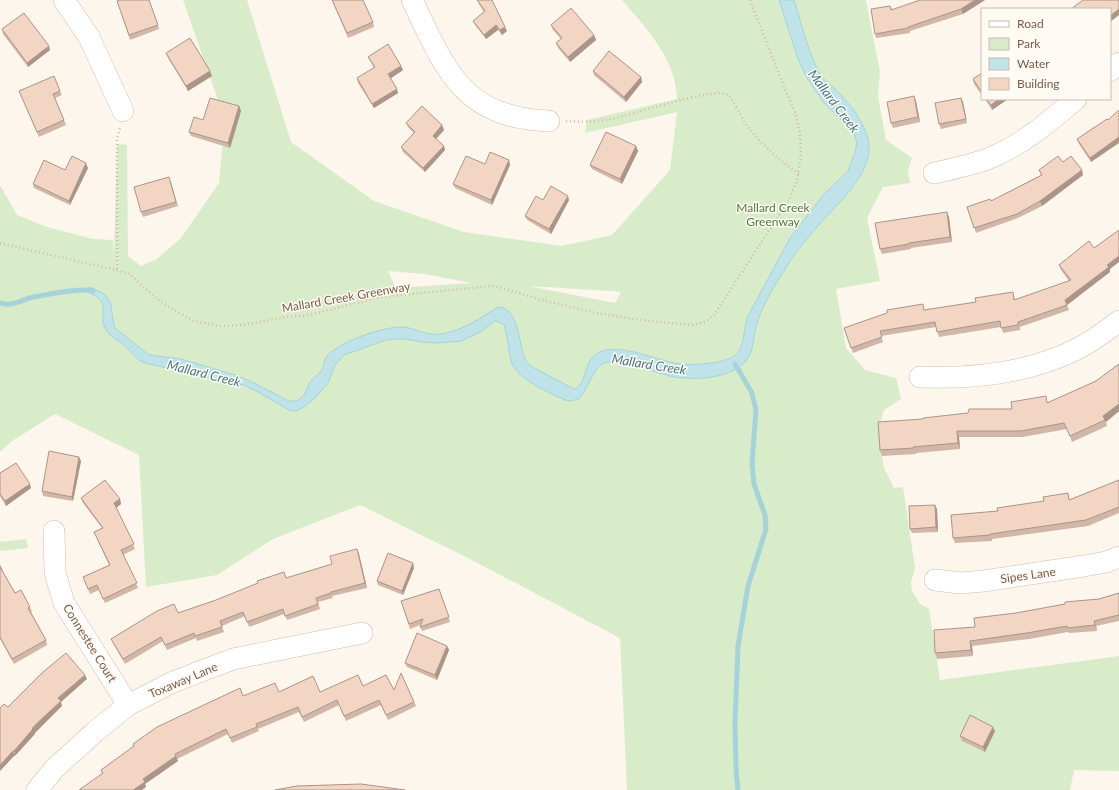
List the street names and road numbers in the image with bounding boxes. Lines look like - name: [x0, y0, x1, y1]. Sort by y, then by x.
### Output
- street label: Mallard Creek Greenway: [281, 278, 412, 316]
- street label: Sipes Lane: [999, 564, 1057, 586]
- street label: Connestee Court: [60, 601, 120, 686]
- street label: Toxaway Lane: [146, 659, 220, 701]

